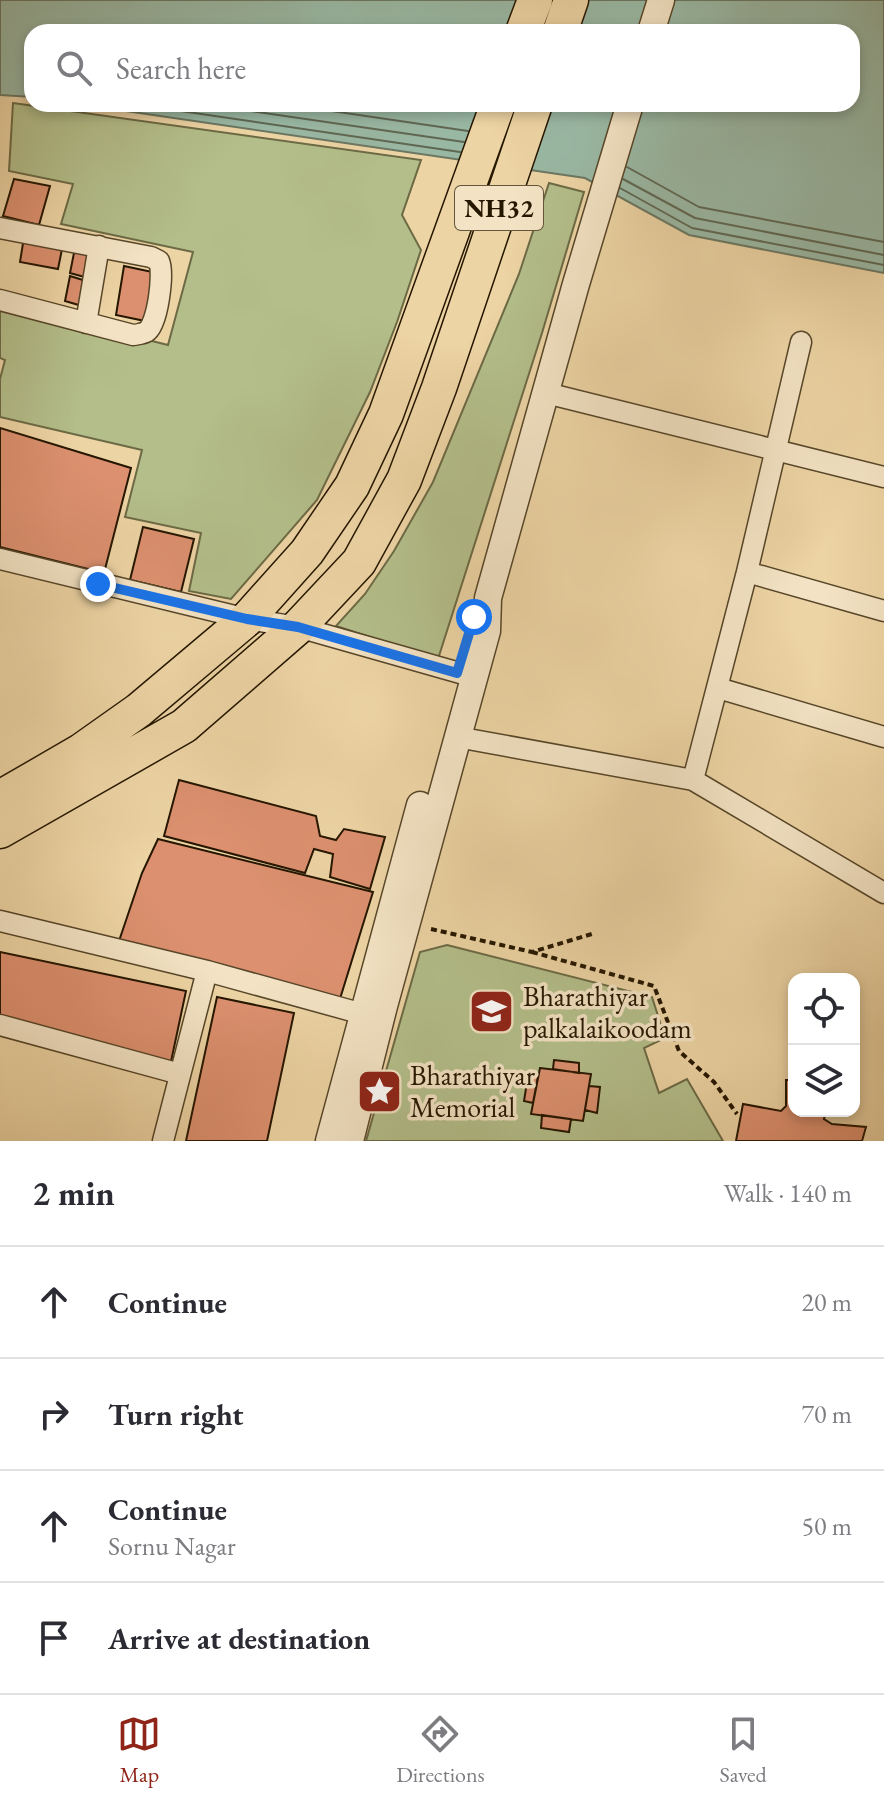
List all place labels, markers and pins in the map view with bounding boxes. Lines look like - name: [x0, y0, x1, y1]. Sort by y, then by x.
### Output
- place label: Bharathiyar palkalaikoodam: [523, 978, 692, 1046]
- school or university icon: Bharathiyar palkalaikoodam: [468, 988, 516, 1036]
- place label: Bharathiyar Memorial: [410, 1057, 536, 1125]
- place icon: Bharathiyar Memorial: [355, 1067, 403, 1115]

